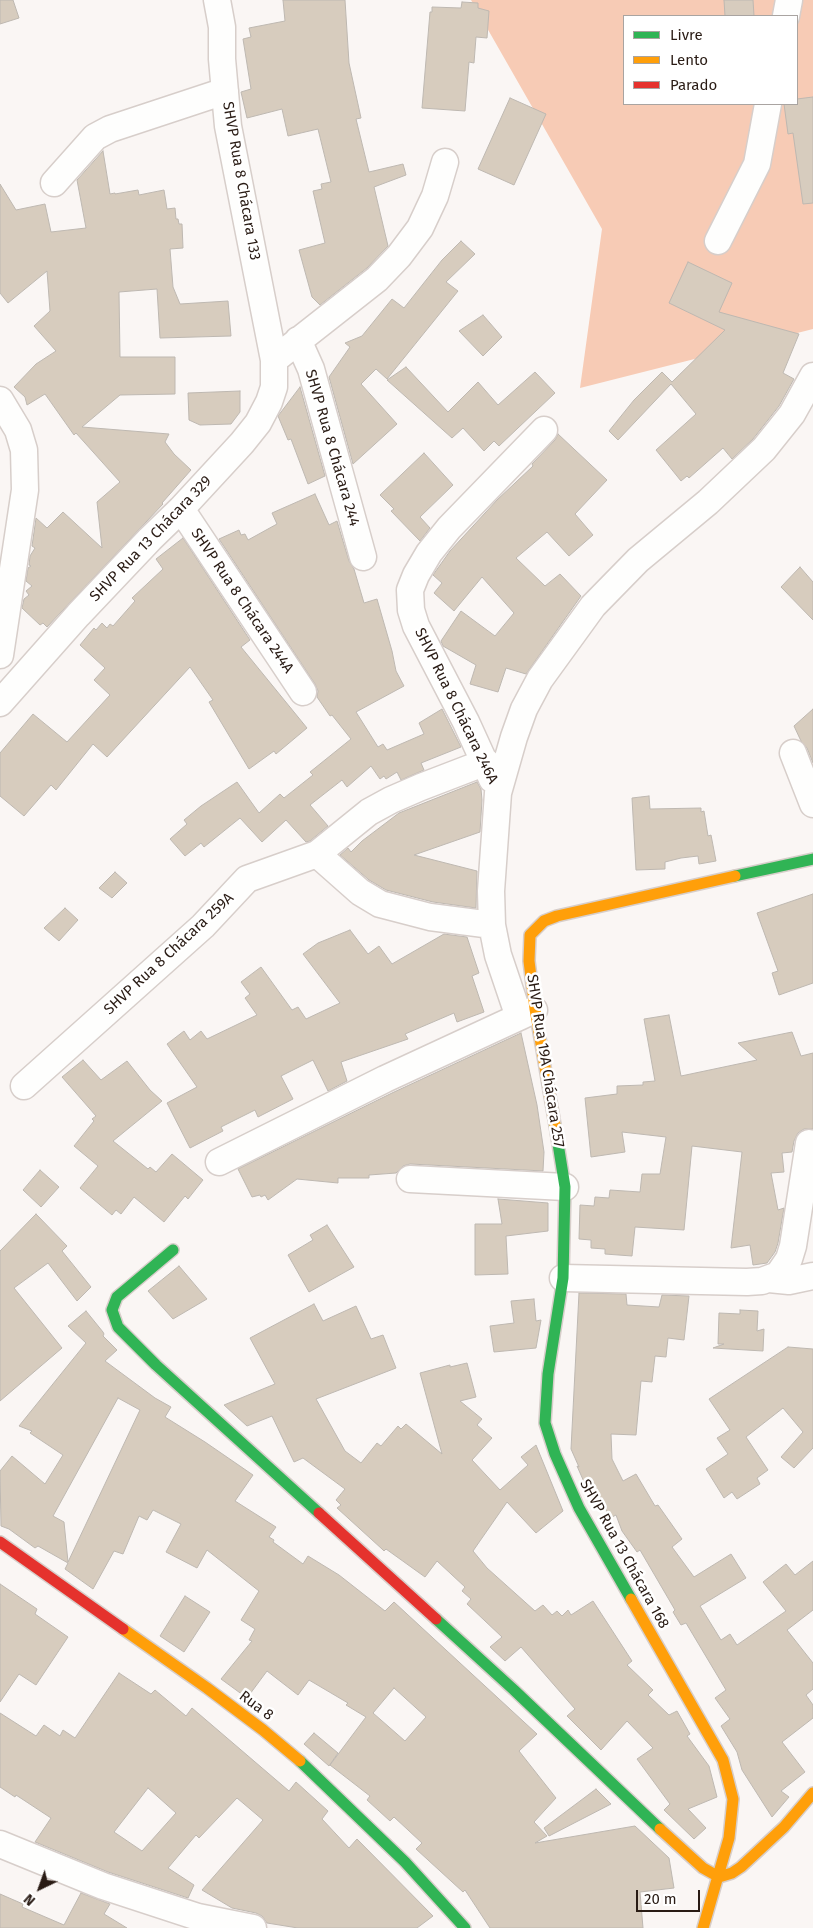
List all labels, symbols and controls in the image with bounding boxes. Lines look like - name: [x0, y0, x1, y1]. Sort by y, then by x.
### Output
- legend: [623, 15, 798, 105]
- text: Livre: [670, 26, 703, 44]
- text: Lento: [670, 51, 708, 69]
- text: Parado: [670, 76, 717, 94]
- street label: SHVP Rua 8 Chácara 133: [218, 100, 264, 262]
- street label: SHVP Rua 8 Chácara 244: [301, 367, 363, 529]
- street label: SHVP Rua 13 Chácara 329: [86, 472, 216, 606]
- street label: SHVP Rua 8 Chácara 244A: [187, 525, 297, 677]
- street label: SHVP Rua 8 Chácara 246A: [410, 625, 502, 787]
- street label: SHVP Rua 8 Chácara 259A: [101, 889, 237, 1019]
- street label: SHVP Rua 19A Chácara 257: [522, 973, 568, 1149]
- street label: SHVP Rua 13 Chácara 168: [575, 1476, 673, 1632]
- street label: Rua 8: [235, 1687, 277, 1725]
- north arrow: [15, 1863, 65, 1913]
- scale bar: [638, 1880, 702, 1912]
- text: N: [20, 1890, 39, 1909]
- text: 20 m: [644, 1890, 677, 1908]

